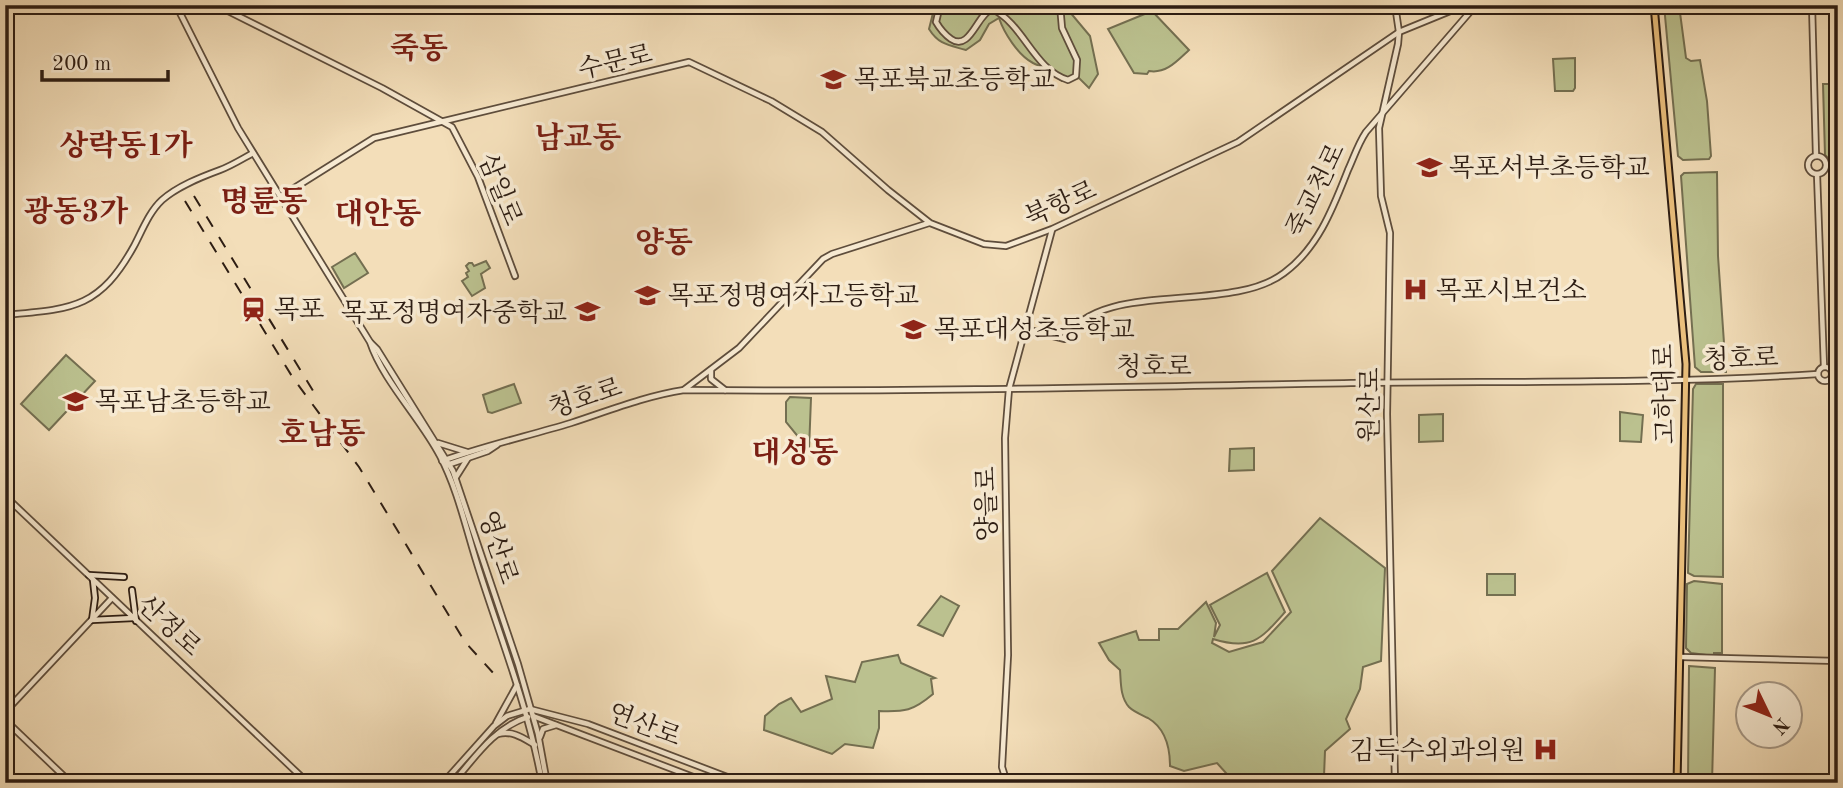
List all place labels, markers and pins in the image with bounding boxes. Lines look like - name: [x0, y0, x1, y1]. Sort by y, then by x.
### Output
- school or university icon: 목포북교초등학교: [820, 65, 848, 93]
- place label: 목포북교초등학교: [854, 65, 1055, 94]
- school or university icon: 목포서부초등학교: [1415, 153, 1443, 181]
- place label: 목포서부초등학교: [1449, 154, 1650, 182]
- hospital icon: 목포시보건소: [1402, 276, 1430, 304]
- place label: 목포시보건소: [1436, 277, 1587, 305]
- school or university icon: 목포정명여자고등학교: [634, 281, 662, 309]
- place label: 목포정명여자고등학교: [668, 282, 919, 310]
- station icon: 목포: [240, 295, 268, 323]
- place label: 목포: [274, 297, 324, 324]
- school or university icon: 목포정명여자중학교: [573, 298, 601, 326]
- place label: 목포정명여자중학교: [341, 299, 567, 327]
- school or university icon: 목포대성초등학교: [900, 315, 928, 343]
- place label: 목포대성초등학교: [934, 316, 1135, 344]
- school or university icon: 목포남초등학교: [61, 387, 89, 415]
- place label: 목포남초등학교: [95, 388, 271, 416]
- hospital icon: 김득수외과의원: [1531, 736, 1559, 764]
- place label: 김득수외과의원: [1349, 737, 1525, 765]

